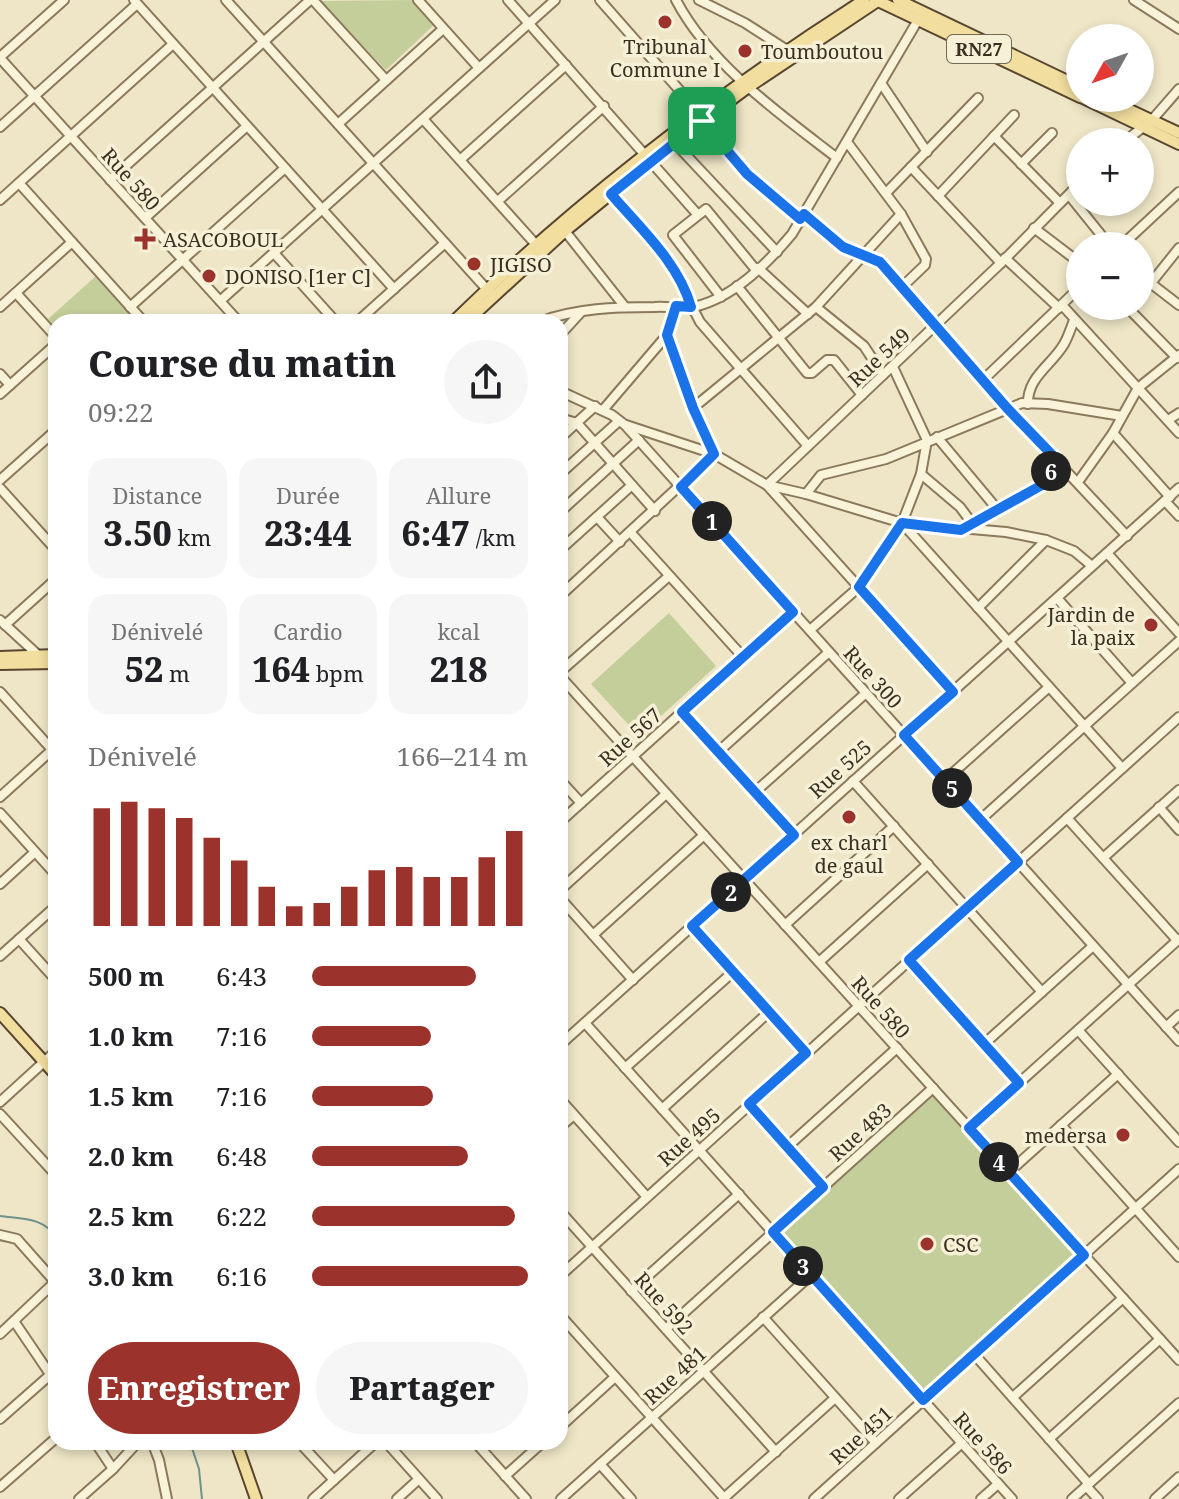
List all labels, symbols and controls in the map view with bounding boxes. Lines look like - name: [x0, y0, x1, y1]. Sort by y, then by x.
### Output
- marker: Tribunal Commune I: [656, 13, 674, 31]
- north arrow: [1066, 24, 1154, 112]
- map controls: [1066, 24, 1154, 320]
- place label: Tribunal Commune I: [610, 33, 720, 83]
- road number: RN27: [947, 35, 1011, 63]
- place label: Toumboutou: [761, 38, 883, 65]
- marker: Toumboutou: [736, 42, 754, 60]
- pin: [668, 87, 736, 155]
- icon: arrive: [680, 99, 724, 143]
- button: +: [1066, 128, 1154, 216]
- street label: Rue 580: [96, 142, 166, 216]
- place label: ASACOBOUL: [163, 226, 283, 253]
- marker: ASACOBOUL: [134, 228, 156, 250]
- button: −: [1066, 232, 1154, 320]
- place label: JIGISO: [489, 251, 552, 278]
- marker: JIGISO: [465, 255, 483, 273]
- place label: DONISO [1er C]: [225, 263, 371, 290]
- marker: DONISO [1er C]: [200, 267, 218, 285]
- street label: Rue 549: [842, 321, 916, 393]
- text: Course du matin: [88, 339, 396, 388]
- button: share: [444, 340, 528, 424]
- text: 09:22: [88, 394, 154, 430]
- pin: 6: [1031, 451, 1071, 491]
- text: 6: [1045, 456, 1057, 486]
- text: Distance: [112, 480, 202, 510]
- text: Durée: [276, 480, 340, 510]
- text: Allure: [426, 480, 491, 510]
- pin: 1: [692, 501, 732, 541]
- text: 1: [706, 506, 718, 536]
- text: 3.50: [103, 510, 172, 556]
- text: 23:44: [264, 510, 352, 556]
- text: 6:47: [402, 510, 470, 556]
- text: km: [172, 522, 211, 552]
- text: /km: [470, 522, 516, 552]
- place label: Jardin de la paix: [1046, 601, 1135, 651]
- text: Dénivelé: [111, 616, 203, 646]
- text: Cardio: [273, 616, 343, 646]
- text: kcal: [437, 616, 480, 646]
- marker: Jardin de la paix: [1142, 616, 1160, 634]
- street label: Rue 300: [838, 640, 908, 714]
- text: 52: [125, 646, 163, 692]
- text: 164: [252, 646, 310, 692]
- text: 218: [430, 646, 488, 692]
- text: m: [163, 658, 190, 688]
- text: bpm: [310, 658, 364, 688]
- street label: Rue 567: [593, 702, 667, 772]
- street label: Rue 525: [803, 734, 877, 804]
- text: Dénivelé: [88, 738, 197, 774]
- text: 166–214 m: [396, 738, 528, 774]
- pin: 5: [932, 768, 972, 808]
- text: 5: [946, 773, 958, 803]
- marker: ex charl de gaul: [840, 808, 858, 826]
- place label: ex charl de gaul: [811, 829, 887, 879]
- pin: 2: [711, 872, 751, 912]
- text: 2: [725, 877, 737, 907]
- text: 500 m: [88, 958, 164, 994]
- text: 6:43: [216, 958, 267, 994]
- street label: Rue 580: [846, 970, 916, 1044]
- text: 1.0 km: [88, 1018, 174, 1054]
- text: 7:16: [216, 1018, 267, 1054]
- text: 1.5 km: [88, 1078, 174, 1114]
- text: 7:16: [216, 1078, 267, 1114]
- street label: Rue 483: [823, 1097, 897, 1167]
- street label: Rue 495: [652, 1102, 726, 1172]
- place label: medersa: [1025, 1122, 1107, 1149]
- marker: medersa: [1114, 1126, 1132, 1144]
- text: 2.0 km: [88, 1138, 174, 1174]
- text: 6:48: [216, 1138, 267, 1174]
- pin: 4: [979, 1142, 1019, 1182]
- text: 4: [993, 1147, 1005, 1177]
- text: 2.5 km: [88, 1198, 174, 1234]
- text: 6:22: [216, 1198, 267, 1234]
- place label: CSC: [943, 1231, 978, 1258]
- marker: CSC: [918, 1235, 936, 1253]
- pin: 3: [783, 1246, 823, 1286]
- text: 3: [797, 1251, 809, 1281]
- text: 3.0 km: [88, 1258, 174, 1294]
- text: 6:16: [216, 1258, 267, 1294]
- street label: Rue 592: [629, 1266, 699, 1340]
- street label: Rue 481: [638, 1340, 712, 1410]
- button: Enregistrer: [88, 1342, 300, 1434]
- button: Partager: [316, 1342, 528, 1434]
- street label: Rue 451: [824, 1400, 898, 1470]
- street label: Rue 586: [948, 1406, 1018, 1480]

